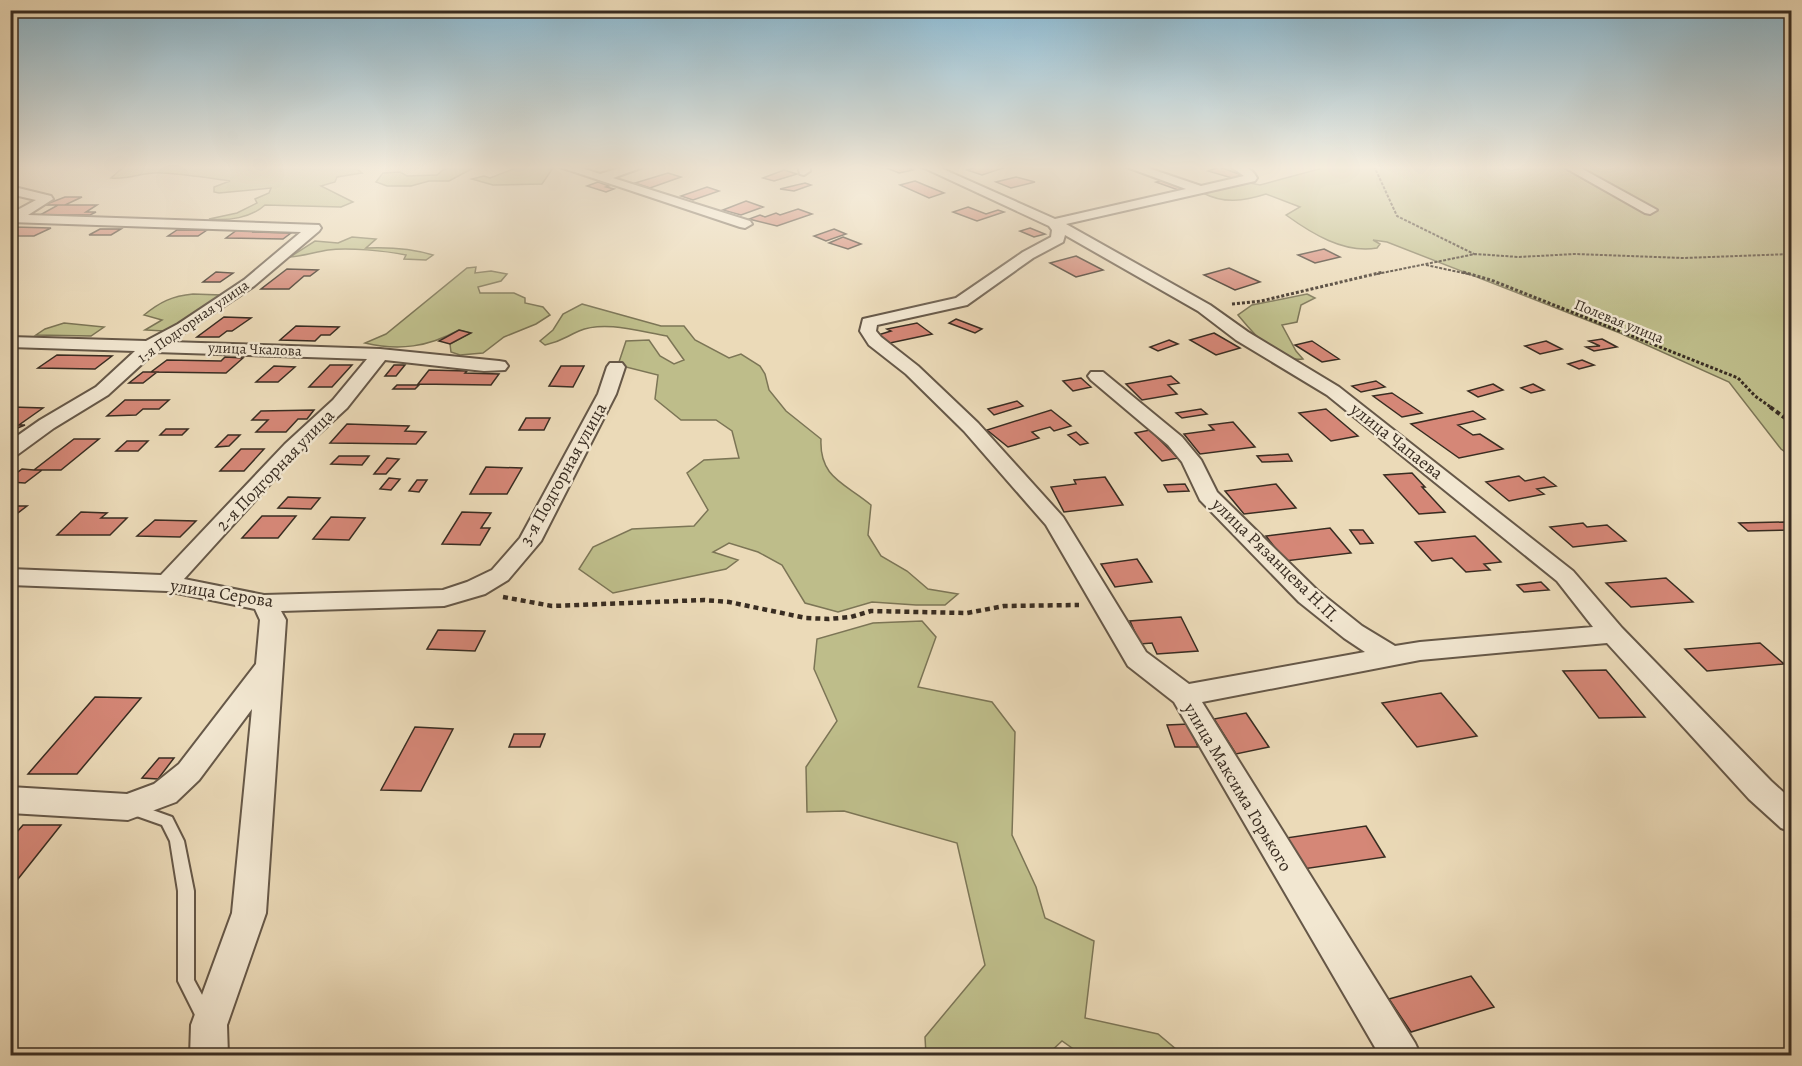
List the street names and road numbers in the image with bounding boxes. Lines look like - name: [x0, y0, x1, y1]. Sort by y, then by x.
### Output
- street label: 1-я Подгорная улица: [133, 275, 253, 367]
- street label: Полевая улица: [1571, 294, 1667, 348]
- street label: улица Чкалова: [207, 337, 302, 361]
- street label: улица Чапаева: [1345, 397, 1449, 485]
- street label: 3-я Подгорная улица: [514, 398, 613, 550]
- street label: 2-я Подгорная улица: [211, 403, 340, 536]
- street label: улица Рязанцева Н.П.: [1206, 492, 1345, 628]
- street label: улица Серова: [168, 573, 276, 613]
- street label: улица Максима Горького: [1178, 697, 1298, 876]

